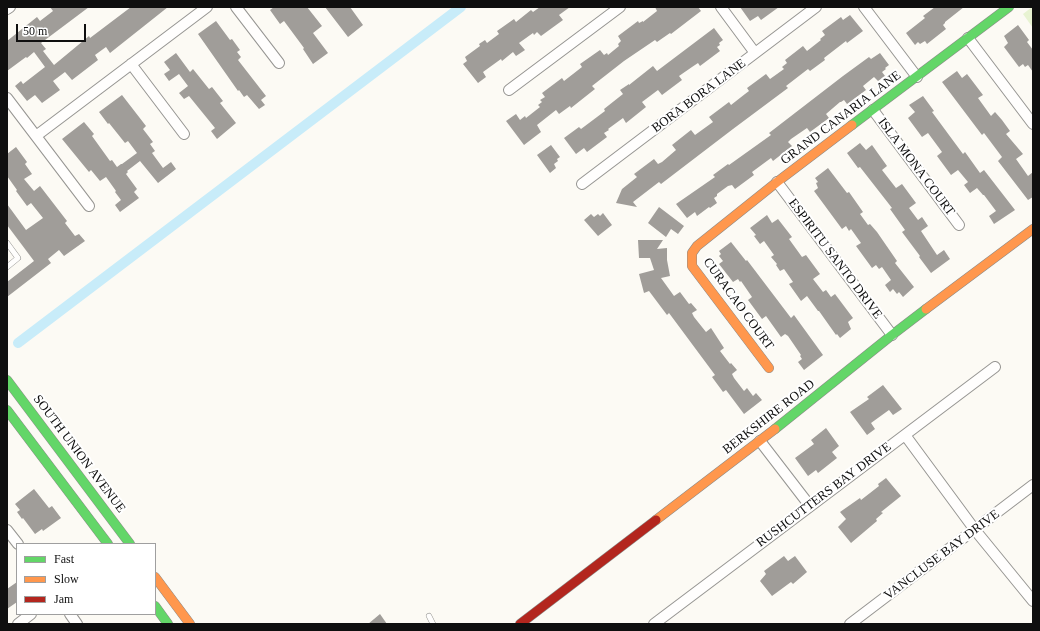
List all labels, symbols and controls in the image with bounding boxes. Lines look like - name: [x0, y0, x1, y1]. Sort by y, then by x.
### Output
- scale bar: [18, 16, 88, 42]
- text: 50 m: [23, 24, 47, 38]
- street label: BORA BORA LANE: [649, 56, 749, 136]
- street label: GRAND CANARIA LANE: [778, 68, 904, 168]
- street label: ISLA MONA COURT: [874, 115, 958, 219]
- street label: ESPIRITU SANTO DRIVE: [785, 196, 885, 322]
- street label: CURACAO COURT: [699, 255, 777, 353]
- street label: BERKSHIRE ROAD: [720, 376, 818, 458]
- street label: SOUTH UNION AVENUE: [30, 392, 128, 516]
- street label: RUSHCUTTERS BAY DRIVE: [753, 439, 895, 551]
- street label: VANCLUSE BAY DRIVE: [881, 507, 1003, 603]
- legend: [16, 543, 156, 615]
- text: Fast: [54, 552, 74, 566]
- text: Slow: [54, 572, 79, 586]
- text: Jam: [54, 592, 73, 606]

